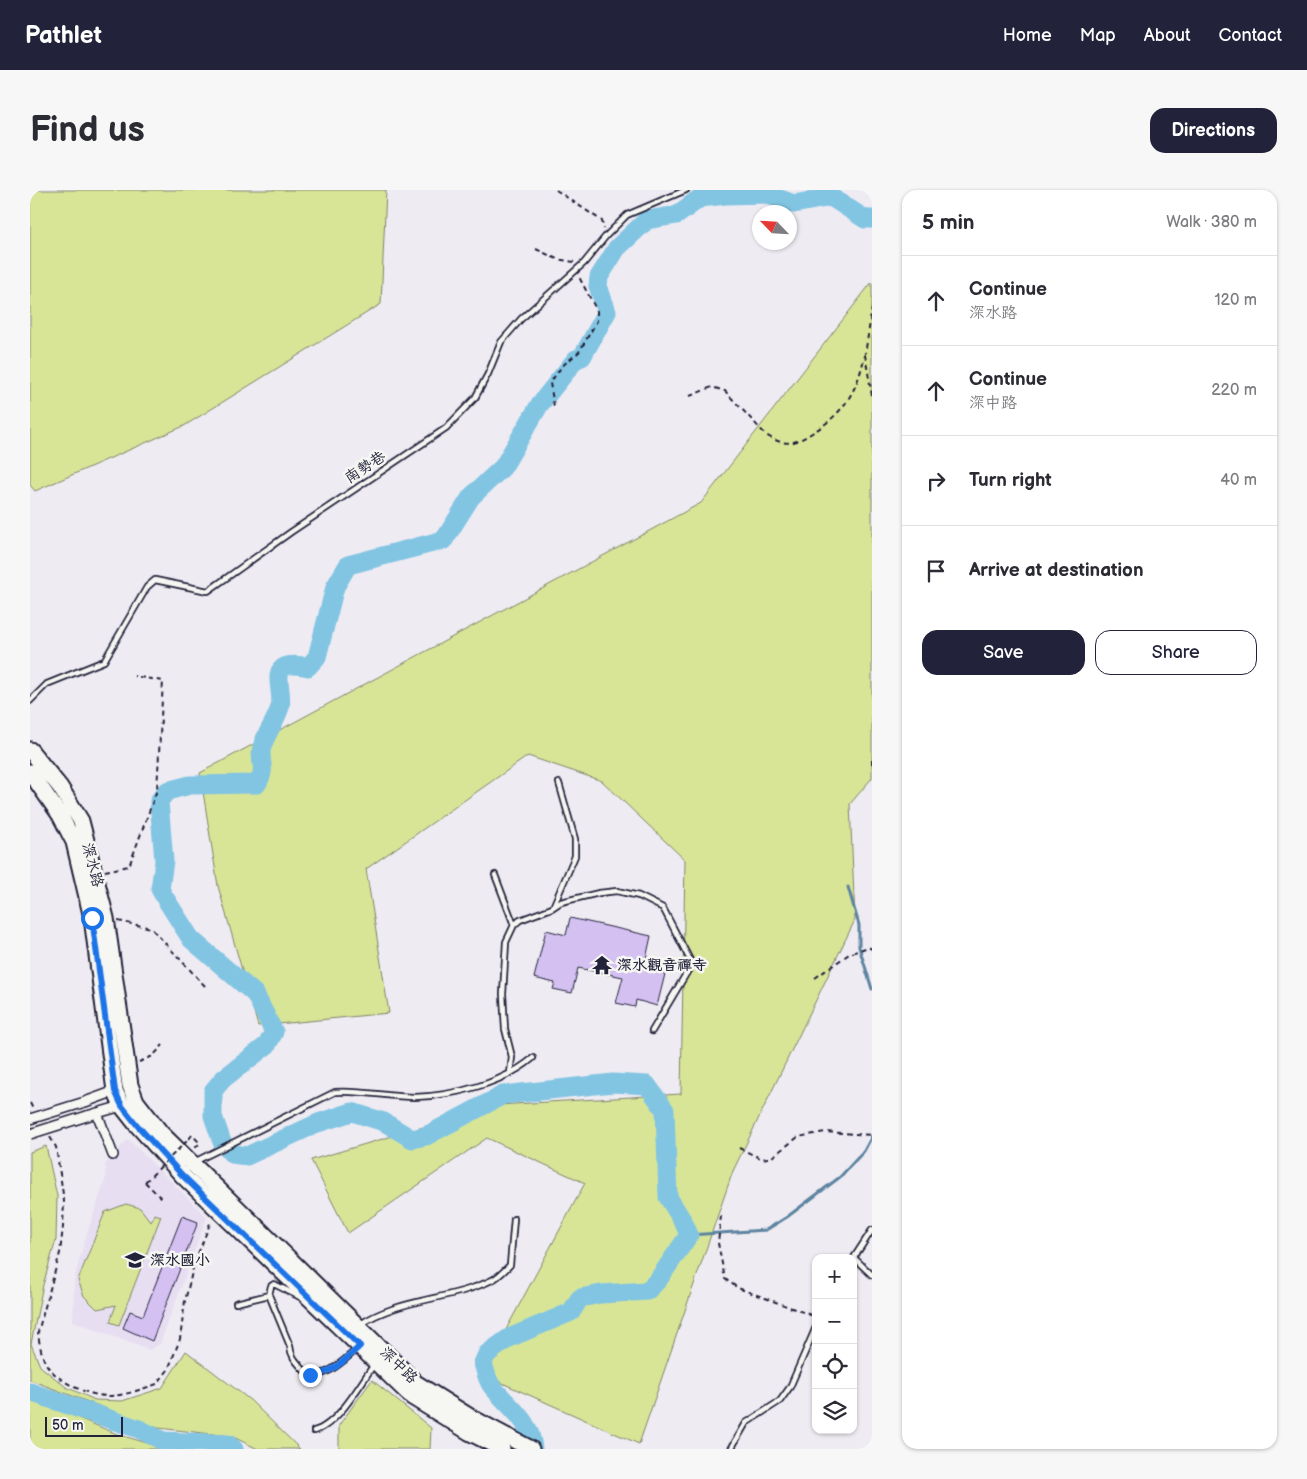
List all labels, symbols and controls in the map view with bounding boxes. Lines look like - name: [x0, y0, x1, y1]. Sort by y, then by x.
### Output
- text: Pathlet: [25, 21, 102, 50]
- text: Home: [1003, 25, 1052, 46]
- text: Map: [1080, 25, 1116, 46]
- text: About: [1144, 25, 1191, 46]
- text: Contact: [1219, 25, 1282, 46]
- button: Directions: [1150, 108, 1277, 153]
- text: Find us: [30, 109, 145, 152]
- north arrow: [752, 205, 797, 250]
- text: 5 min: [922, 210, 975, 235]
- text: Walk · 380 m: [1166, 213, 1257, 232]
- text: Continue: [969, 278, 1047, 301]
- icon: ahead: [922, 287, 950, 315]
- text: 120 m: [1214, 291, 1257, 310]
- text: 深水路: [969, 304, 1017, 323]
- text: Continue: [969, 368, 1047, 391]
- icon: ahead: [922, 377, 950, 405]
- text: 220 m: [1211, 381, 1257, 400]
- text: 深中路: [969, 394, 1017, 413]
- street label: 南勢巷: [341, 447, 389, 488]
- icon: right: [922, 467, 950, 495]
- text: Turn right: [969, 469, 1052, 492]
- text: 40 m: [1220, 471, 1257, 490]
- icon: arrive: [922, 557, 950, 585]
- text: Arrive at destination: [969, 559, 1144, 582]
- button: Save: [922, 630, 1085, 675]
- button: Share: [1095, 630, 1257, 675]
- street label: 深水路: [78, 841, 108, 889]
- route start: [81, 907, 104, 930]
- temple icon: 深水觀音禪寺: [591, 954, 613, 976]
- place label: 深水觀音禪寺: [617, 956, 707, 975]
- school or university icon: 深水國小: [124, 1249, 146, 1271]
- place label: 深水國小: [150, 1251, 210, 1270]
- map controls: [812, 1254, 857, 1434]
- button: +: [812, 1254, 857, 1299]
- button: −: [812, 1299, 857, 1344]
- street label: 深中路: [376, 1343, 421, 1388]
- button: locate: [812, 1344, 857, 1389]
- route end: [299, 1364, 322, 1387]
- button: layers: [812, 1389, 857, 1434]
- scale bar: [45, 1414, 122, 1437]
- text: 50 m: [52, 1417, 84, 1434]

